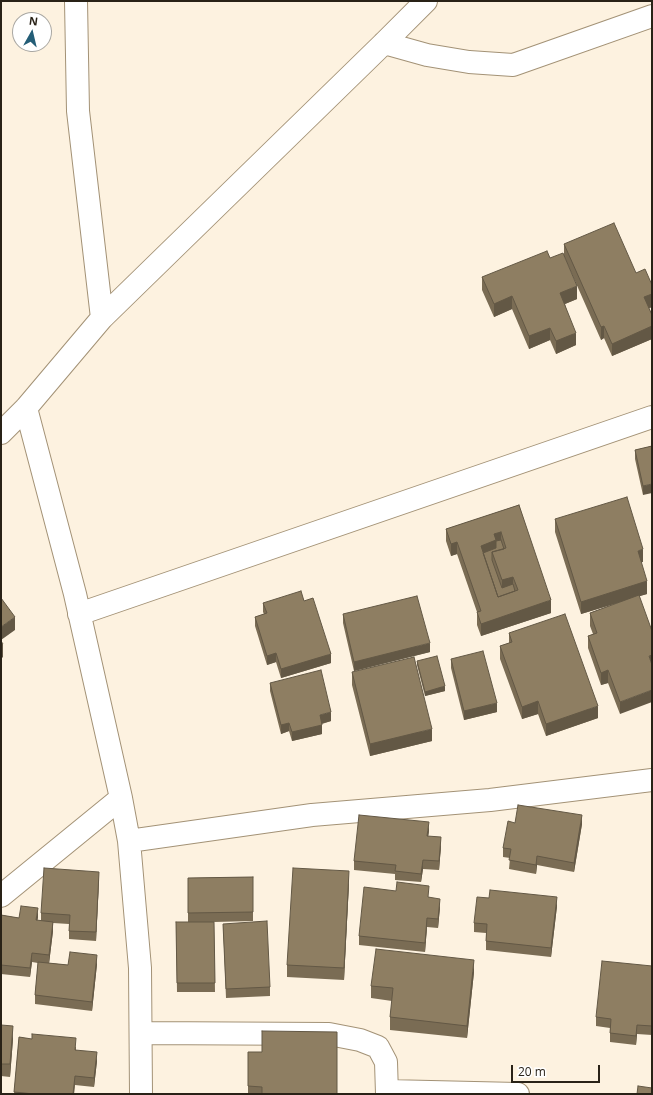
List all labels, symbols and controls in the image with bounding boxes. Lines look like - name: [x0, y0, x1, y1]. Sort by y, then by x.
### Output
- north arrow: [12, 12, 52, 52]
- text: N: [28, 13, 39, 29]
- scale bar: [513, 1057, 602, 1083]
- text: 20 m: [518, 1063, 546, 1080]

